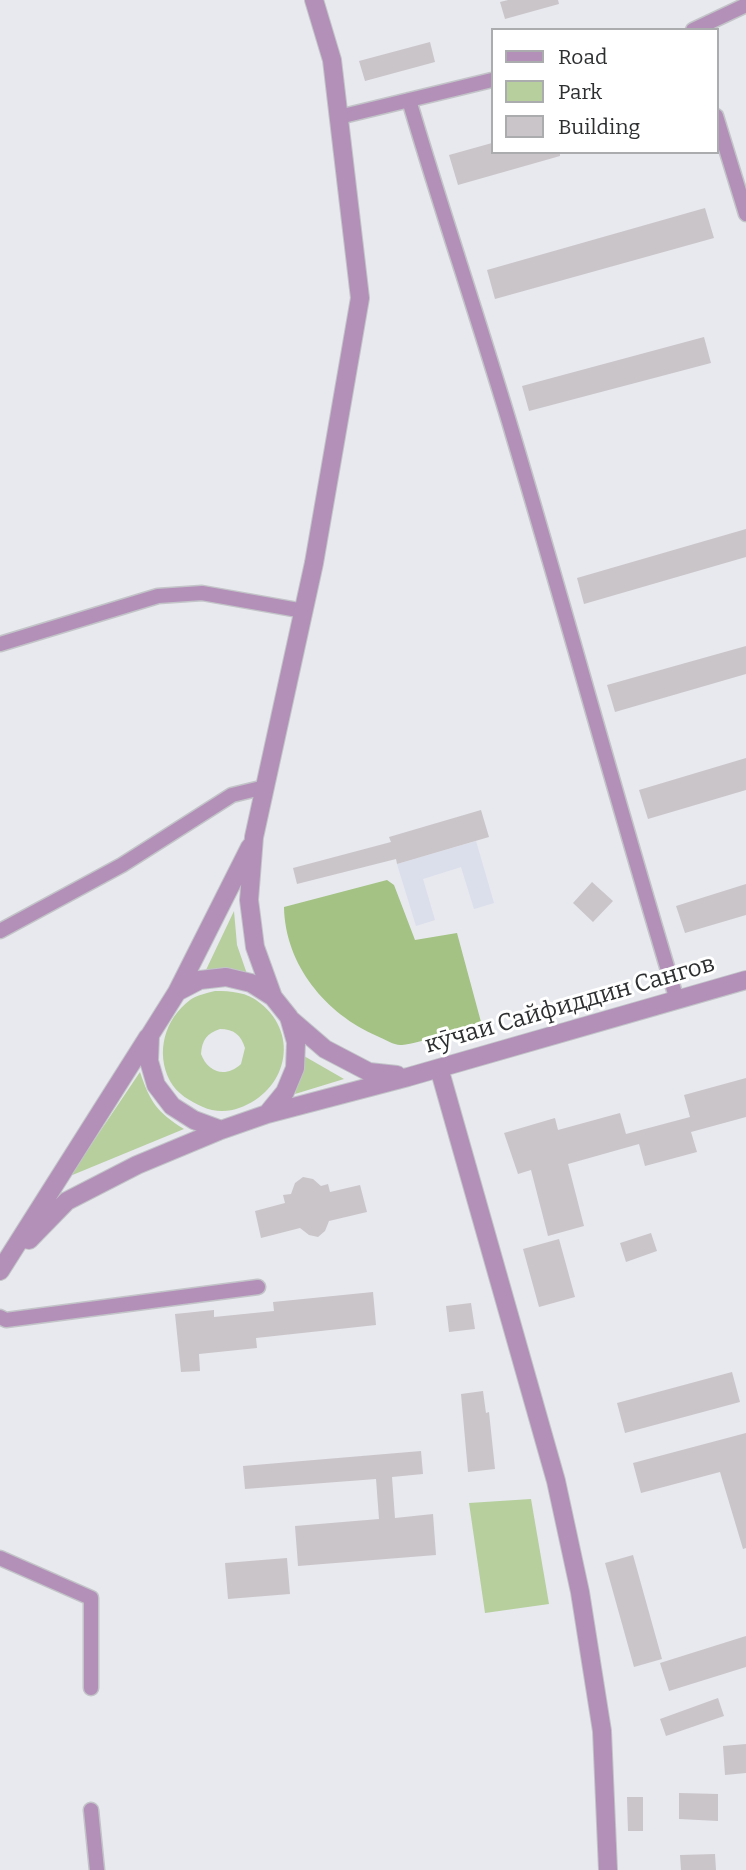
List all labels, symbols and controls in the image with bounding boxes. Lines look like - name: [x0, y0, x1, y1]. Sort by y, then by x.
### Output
- legend: [490, 28, 718, 154]
- text: Road: [558, 44, 607, 70]
- text: Park: [558, 79, 602, 105]
- text: Building: [558, 114, 640, 140]
- street label: кӯчаи Сайфиддин Сангов: [422, 950, 718, 1060]

